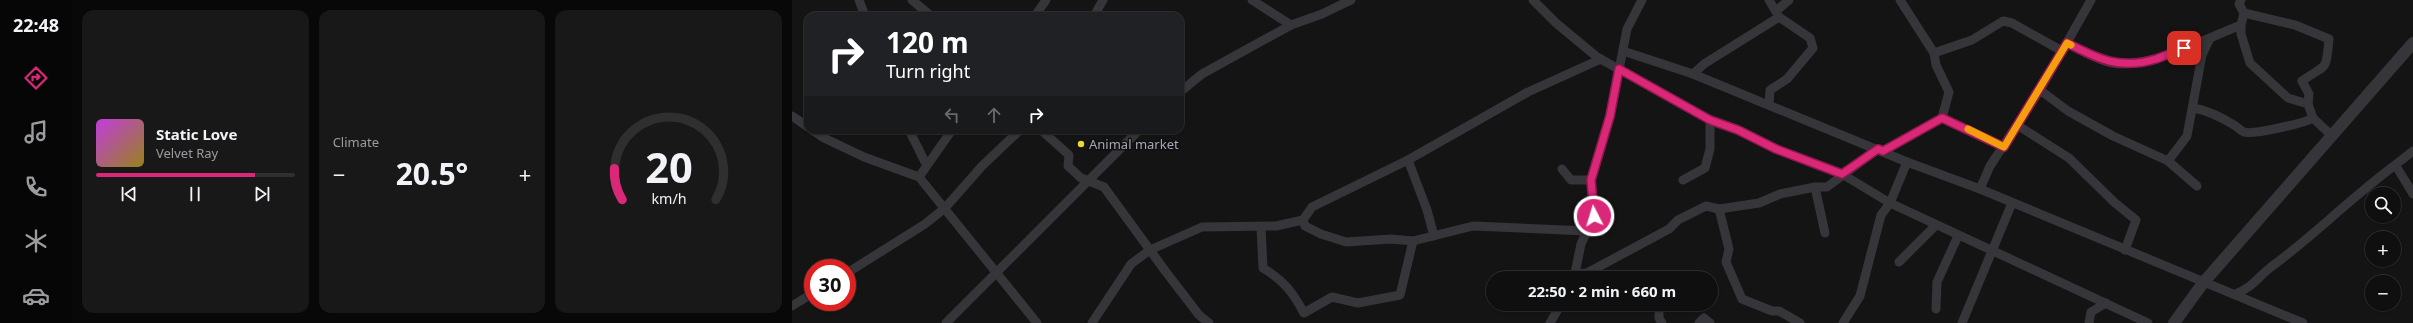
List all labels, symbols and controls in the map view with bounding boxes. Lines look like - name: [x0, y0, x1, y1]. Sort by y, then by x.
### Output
- text: 22:48: [13, 13, 59, 37]
- text: 120 m: [886, 23, 969, 61]
- icon: right: [820, 28, 872, 80]
- pin: [2167, 31, 2201, 65]
- icon: arrive: [2173, 37, 2195, 59]
- text: Turn right: [886, 59, 970, 83]
- icon: directions: [22, 64, 50, 92]
- icon: left: [941, 104, 963, 126]
- icon: ahead: [983, 104, 1005, 126]
- icon: right: [1025, 104, 1047, 126]
- icon: music: [22, 118, 50, 146]
- text: Static Love: [156, 124, 237, 144]
- text: Climate: [333, 133, 379, 151]
- place label: Animal market: [1089, 135, 1179, 153]
- text: 20: [645, 138, 692, 194]
- marker: Animal market: [1076, 139, 1086, 149]
- text: Velvet Ray: [156, 144, 218, 162]
- text: 20.5°: [396, 153, 468, 194]
- text: −: [333, 159, 345, 189]
- text: +: [519, 159, 531, 189]
- icon: phone: [22, 173, 50, 201]
- icon: previous: [118, 183, 140, 205]
- icon: pause: [184, 183, 206, 205]
- icon: next: [251, 183, 273, 205]
- map controls: [2365, 187, 2401, 311]
- button: search: [2365, 187, 2401, 223]
- text: km/h: [651, 188, 686, 207]
- position arrow: [1573, 195, 1615, 237]
- icon: climate: [22, 227, 50, 255]
- button: +: [2365, 231, 2401, 267]
- speed limit sign: 30: [804, 259, 856, 311]
- button: −: [2365, 275, 2401, 311]
- text: 22:50 · 2 min · 660 m: [1528, 281, 1676, 301]
- icon: car: [22, 282, 50, 310]

